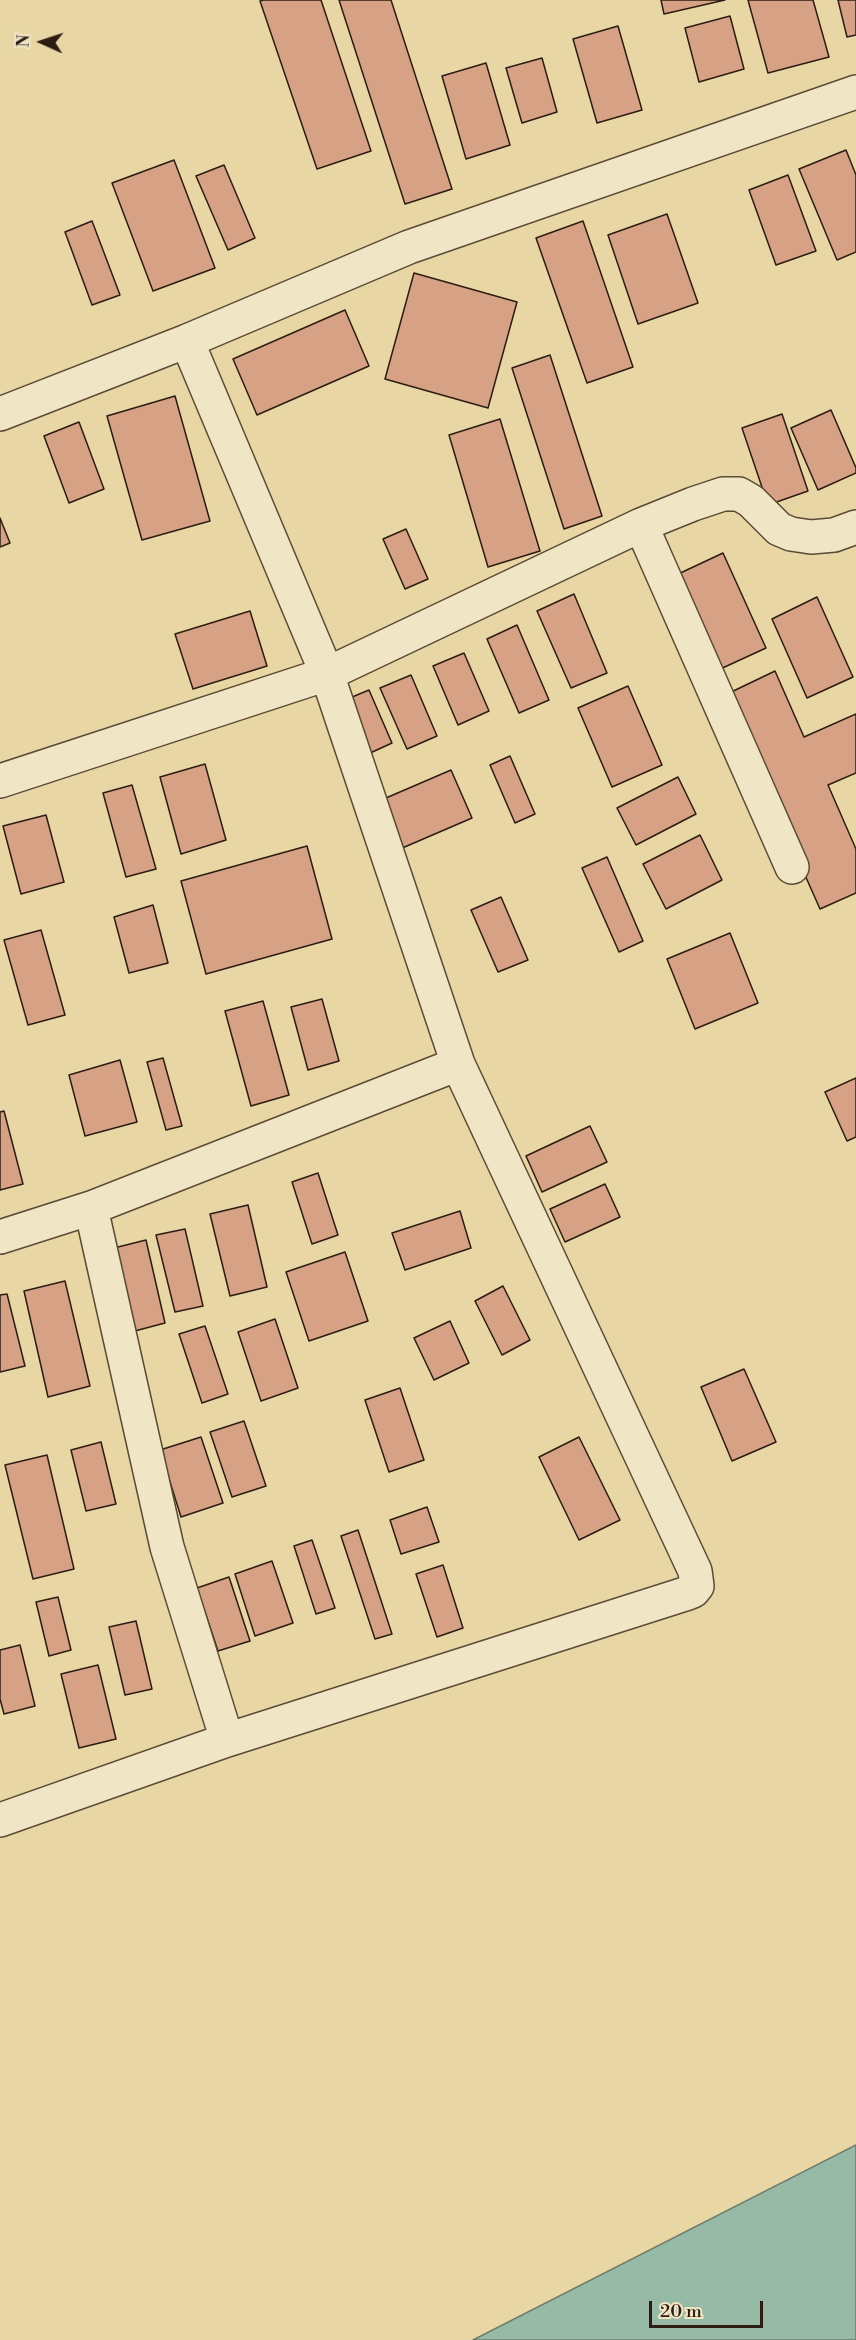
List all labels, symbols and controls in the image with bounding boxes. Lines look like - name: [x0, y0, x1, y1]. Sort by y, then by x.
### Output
- north arrow: [12, 12, 72, 72]
- text: N: [14, 34, 34, 48]
- scale bar: [652, 2289, 766, 2327]
- text: 20 m: [660, 2300, 702, 2323]

